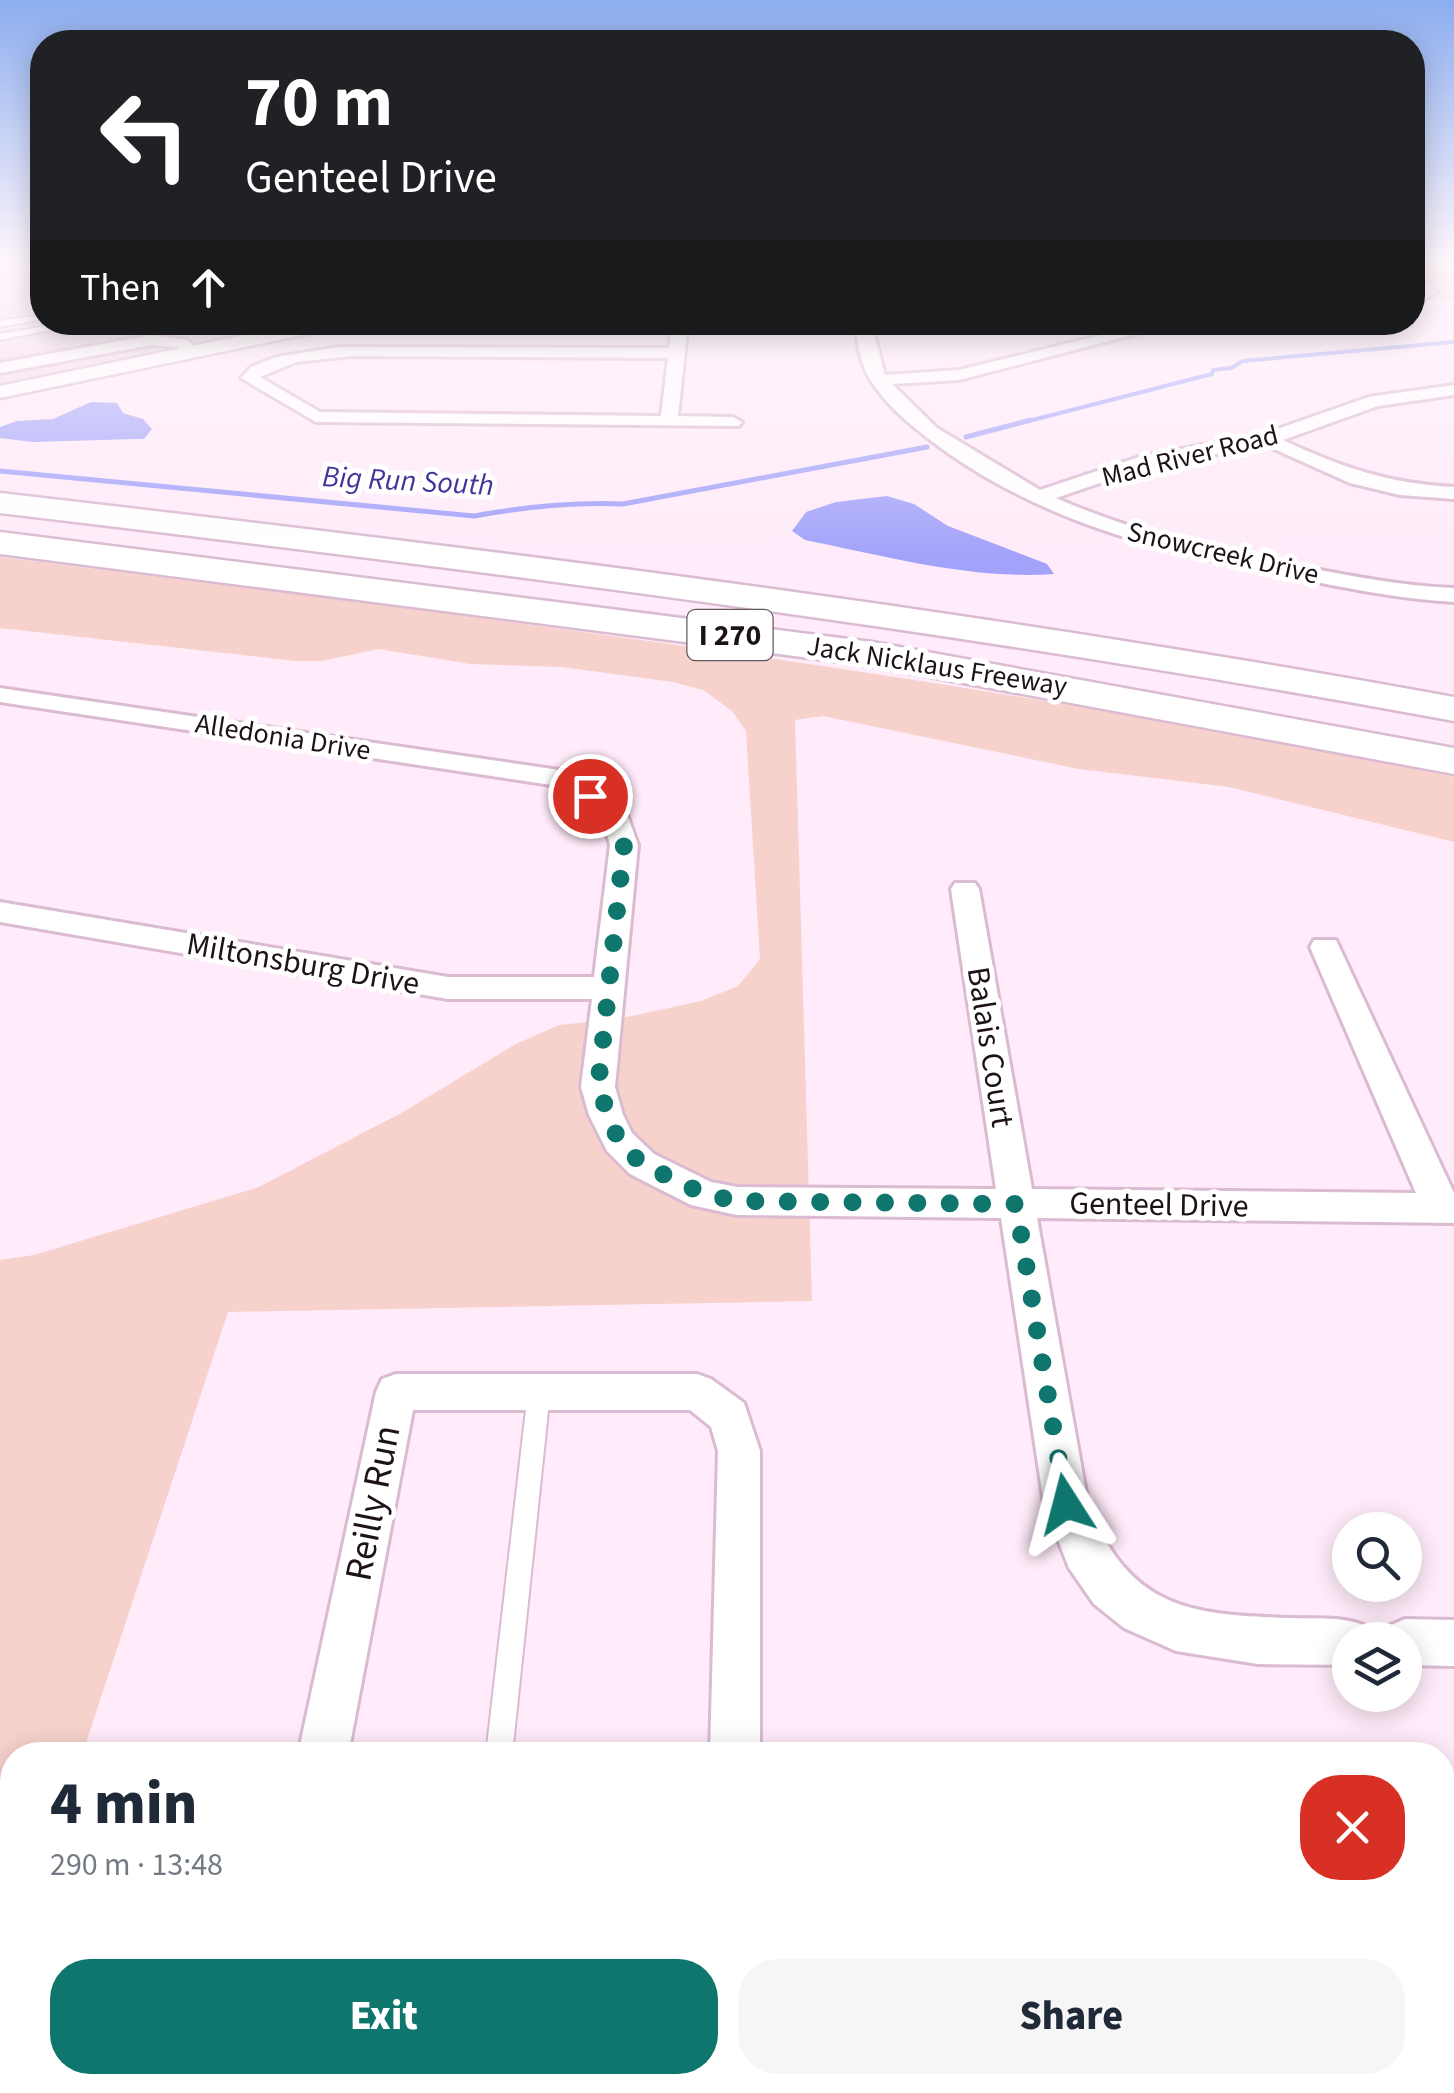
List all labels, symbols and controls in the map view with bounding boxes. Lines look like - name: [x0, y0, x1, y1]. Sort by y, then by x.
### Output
- text: 70 m: [245, 53, 393, 153]
- icon: left: [80, 70, 210, 200]
- text: Genteel Drive: [245, 146, 497, 210]
- icon: ahead: [181, 260, 236, 315]
- text: Then: [80, 261, 161, 315]
- street label: Mad River Road: [1097, 415, 1283, 497]
- water label: Big Run South: [321, 455, 495, 507]
- street label: Snowcreek Drive: [1123, 512, 1323, 594]
- road number: I 270: [688, 610, 772, 660]
- street label: Jack Nicklaus Freeway: [804, 626, 1070, 706]
- street label: Alledonia Drive: [193, 703, 373, 771]
- pin: [548, 754, 633, 839]
- icon: arrive: [563, 769, 618, 824]
- street label: Miltonsburg Drive: [183, 921, 423, 1007]
- street label: Balais Court: [955, 963, 1025, 1131]
- street label: Genteel Drive: [1069, 1180, 1249, 1230]
- street label: Reilly Run: [331, 1421, 415, 1585]
- position arrow: [1014, 1452, 1118, 1556]
- map controls: [1332, 1512, 1422, 1712]
- button: search: [1332, 1512, 1422, 1602]
- button: layers: [1332, 1622, 1422, 1712]
- text: 4 min: [50, 1762, 197, 1847]
- button: close: [1300, 1775, 1405, 1880]
- text: 290 m · 13:48: [50, 1842, 223, 1888]
- button: Exit: [50, 1959, 718, 2074]
- button: Share: [738, 1959, 1405, 2074]

